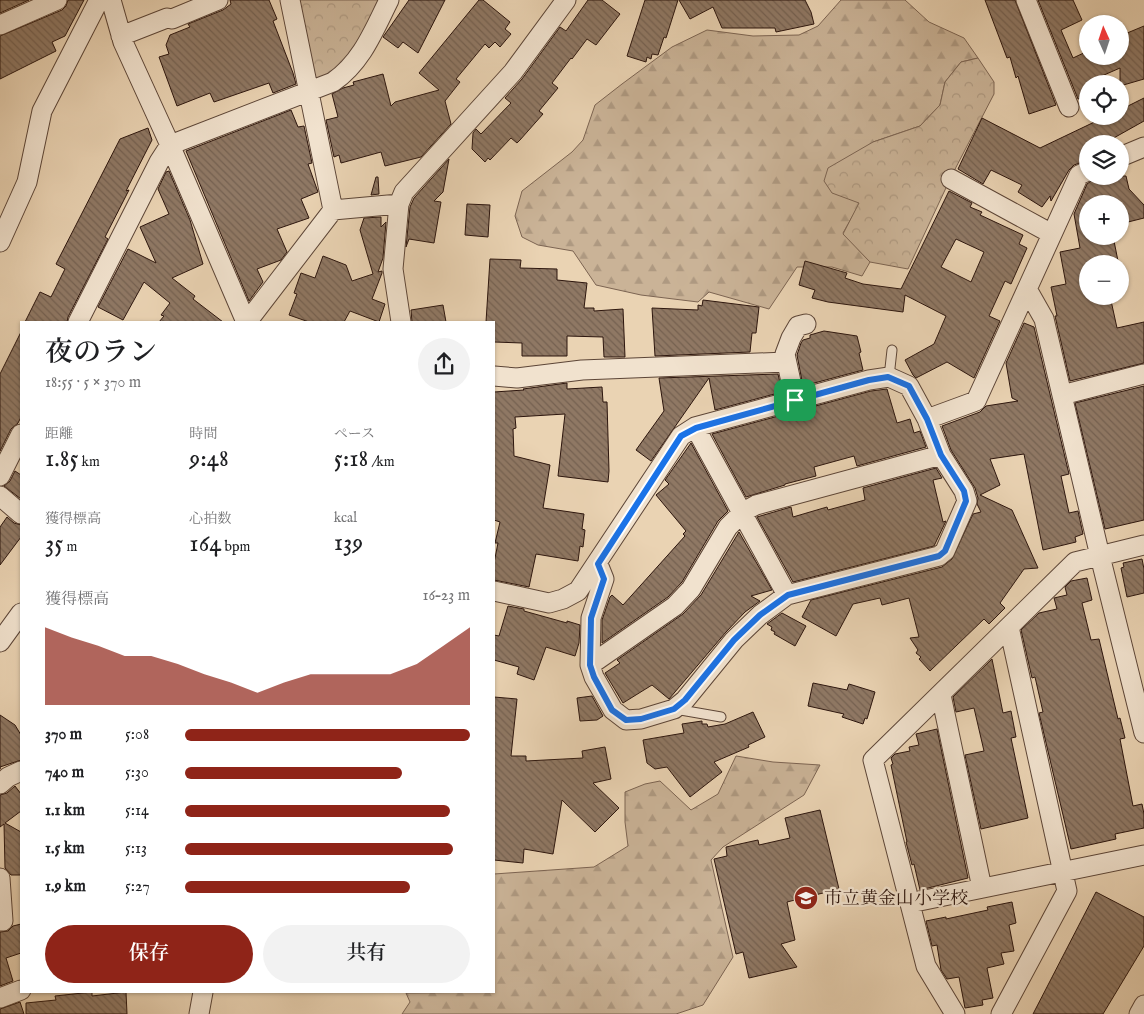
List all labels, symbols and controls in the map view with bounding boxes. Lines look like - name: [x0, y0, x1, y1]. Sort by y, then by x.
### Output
- north arrow: [1079, 15, 1129, 65]
- map controls: [1079, 15, 1129, 305]
- button: locate: [1079, 75, 1129, 125]
- button: layers: [1079, 135, 1129, 185]
- button: +: [1079, 195, 1129, 245]
- button: −: [1079, 255, 1129, 305]
- text: 夜のラン: [45, 336, 157, 371]
- button: share: [418, 338, 470, 390]
- text: 18:55 · 5 × 370 m: [45, 373, 141, 393]
- pin: [774, 379, 816, 421]
- icon: arrive: [781, 386, 809, 414]
- text: 距離: [45, 425, 73, 443]
- text: 時間: [189, 425, 217, 443]
- text: ペース: [334, 425, 375, 443]
- text: 1.85: [45, 443, 79, 475]
- text: 9:48: [189, 443, 229, 475]
- text: 5:18: [334, 443, 368, 475]
- text: km: [79, 453, 100, 471]
- text: /km: [368, 453, 395, 471]
- text: kcal: [334, 509, 357, 527]
- text: 獲得標高: [45, 510, 101, 528]
- text: 心拍数: [189, 510, 231, 528]
- text: 139: [334, 527, 363, 559]
- text: 35: [45, 528, 63, 560]
- text: 164: [189, 528, 221, 560]
- text: m: [63, 538, 77, 556]
- text: bpm: [221, 538, 250, 556]
- text: 16–23 m: [423, 586, 470, 606]
- text: 獲得標高: [45, 590, 109, 610]
- text: 370 m: [45, 725, 82, 745]
- text: 5:08: [125, 725, 149, 745]
- text: 740 m: [45, 763, 84, 783]
- text: 5:30: [125, 763, 149, 783]
- text: 1.1 km: [45, 801, 85, 821]
- text: 5:14: [125, 801, 149, 821]
- text: 1.5 km: [45, 839, 85, 859]
- text: 5:13: [125, 839, 147, 859]
- text: 1.9 km: [45, 877, 86, 897]
- text: 5:27: [125, 877, 150, 897]
- school or university icon: 市立黄金山小学校: [793, 885, 819, 911]
- place label: 市立黄金山小学校: [824, 888, 968, 911]
- button: 保存: [45, 925, 253, 983]
- button: 共有: [263, 925, 470, 983]

